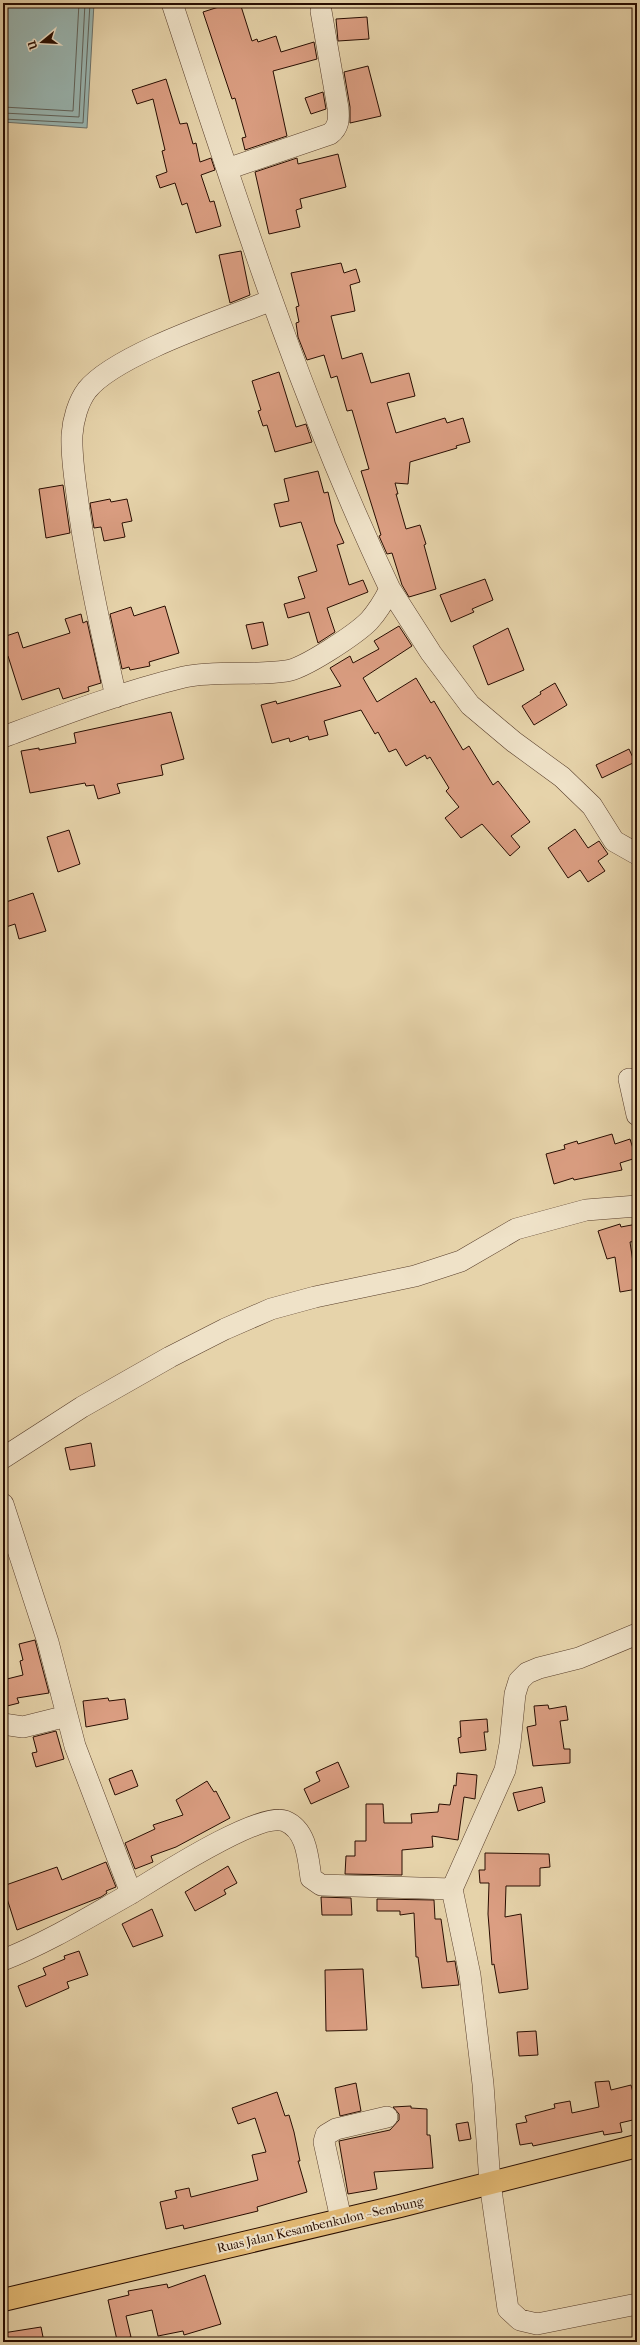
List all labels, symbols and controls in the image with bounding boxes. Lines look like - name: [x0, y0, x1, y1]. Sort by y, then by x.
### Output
- north arrow: [22, 22, 62, 62]
- text: U: [25, 38, 41, 52]
- street label: Ruas Jalan Kesambenkulon - Sembung: [215, 2193, 426, 2256]

